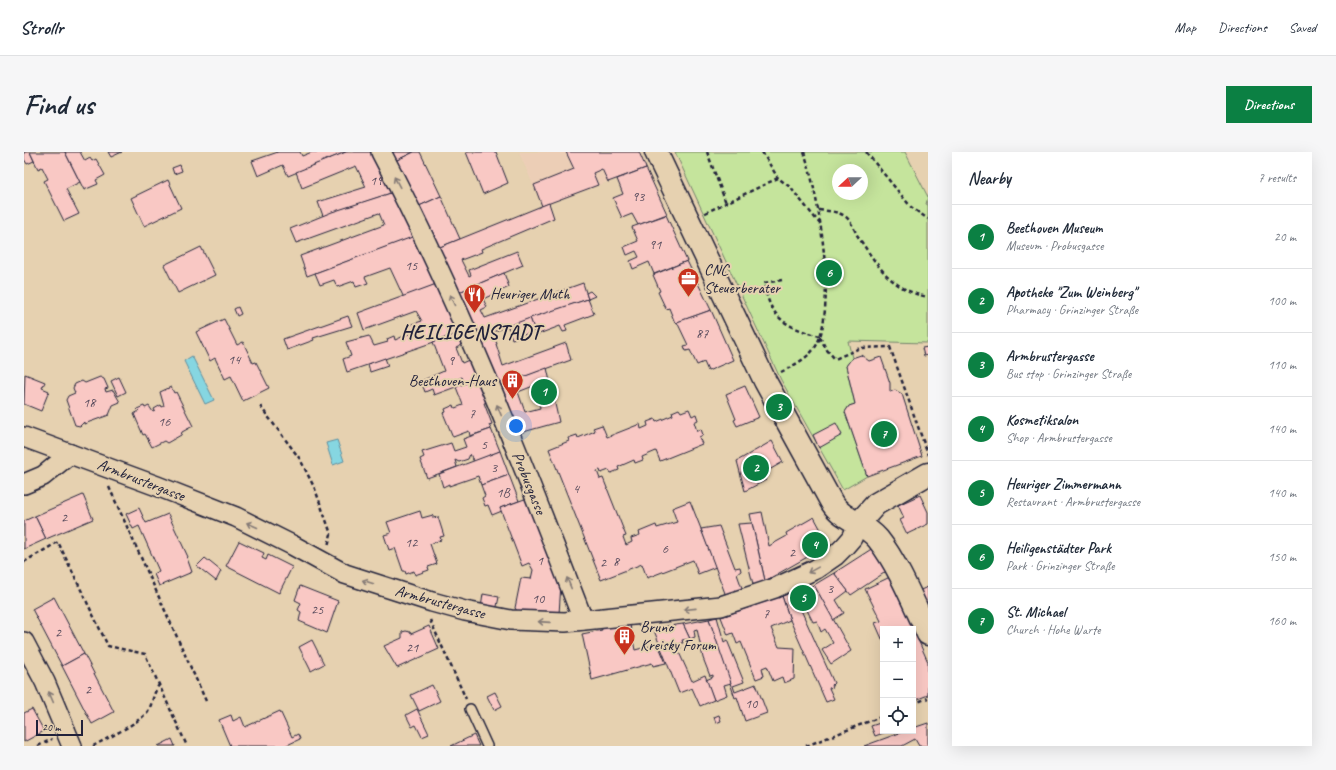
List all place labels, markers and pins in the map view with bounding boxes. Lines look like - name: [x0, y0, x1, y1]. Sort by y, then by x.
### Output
- pin: 6: [816, 258, 842, 288]
- place label: CNC Steuerberater: [704, 260, 781, 298]
- office icon: CNC Steuerberater: [676, 266, 702, 299]
- restaurant icon: Heuriger Muth: [461, 281, 487, 314]
- place label: Heuriger Muth: [490, 284, 570, 304]
- building icon: Beethoven-Haus: [499, 368, 525, 401]
- place label: Beethoven-Haus: [409, 371, 498, 391]
- pin: 1: [531, 377, 557, 407]
- pin: 3: [766, 392, 792, 422]
- pin: 7: [871, 419, 897, 449]
- pin: 2: [743, 453, 769, 483]
- pin: 4: [802, 530, 828, 560]
- pin: 5: [790, 583, 816, 613]
- place label: Bruno Kreisky Forum: [640, 617, 717, 655]
- building icon: Bruno Kreisky Forum: [612, 623, 638, 656]

